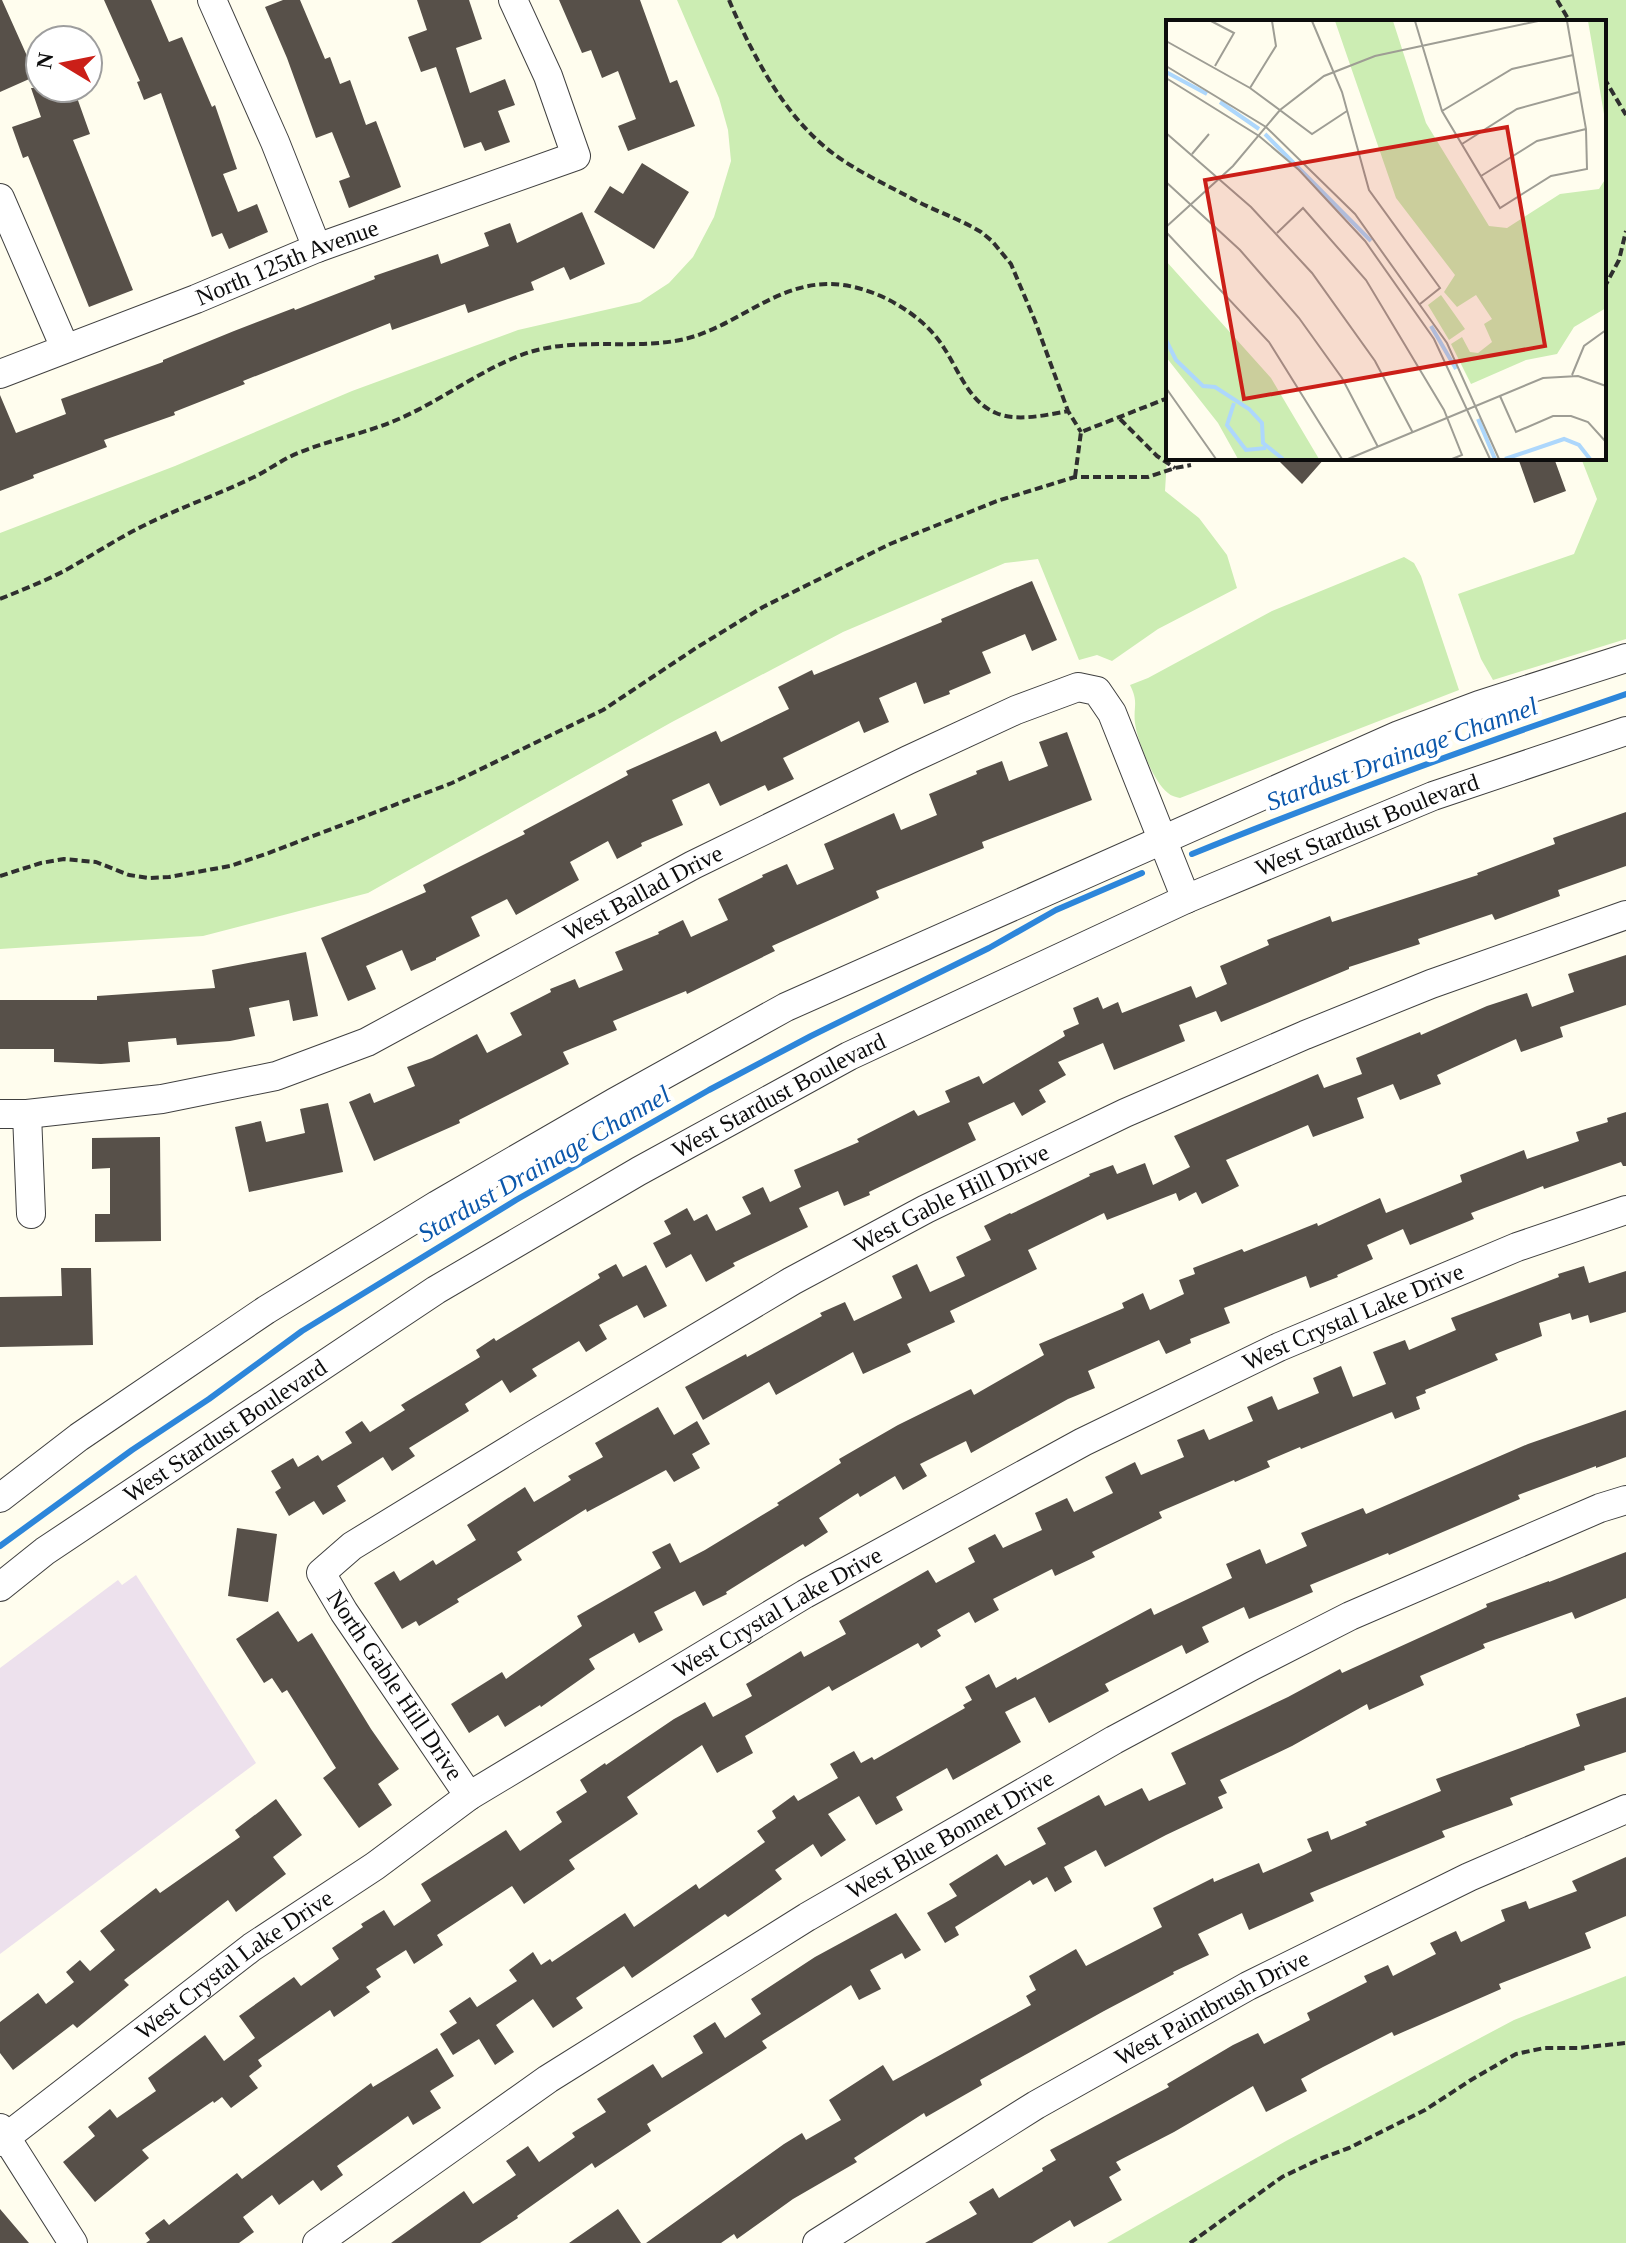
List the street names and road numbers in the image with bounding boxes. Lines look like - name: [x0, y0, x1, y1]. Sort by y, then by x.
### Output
- street label: North 125th Avenue: [192, 214, 382, 311]
- street label: West Stardust Boulevard: [1252, 769, 1482, 881]
- street label: West Ballad Drive: [559, 840, 727, 946]
- street label: West Stardust Boulevard: [668, 1028, 889, 1163]
- street label: West Gable Hill Drive: [849, 1139, 1053, 1258]
- street label: West Crystal Lake Drive: [1239, 1258, 1467, 1375]
- street label: West Stardust Boulevard: [119, 1354, 331, 1508]
- street label: West Crystal Lake Drive: [668, 1542, 886, 1683]
- street label: North Gable Hill Drive: [322, 1585, 468, 1785]
- street label: West Blue Bonnet Drive: [842, 1765, 1058, 1904]
- street label: West Crystal Lake Drive: [131, 1884, 338, 2045]
- street label: West Paintbrush Drive: [1111, 1945, 1313, 2071]

